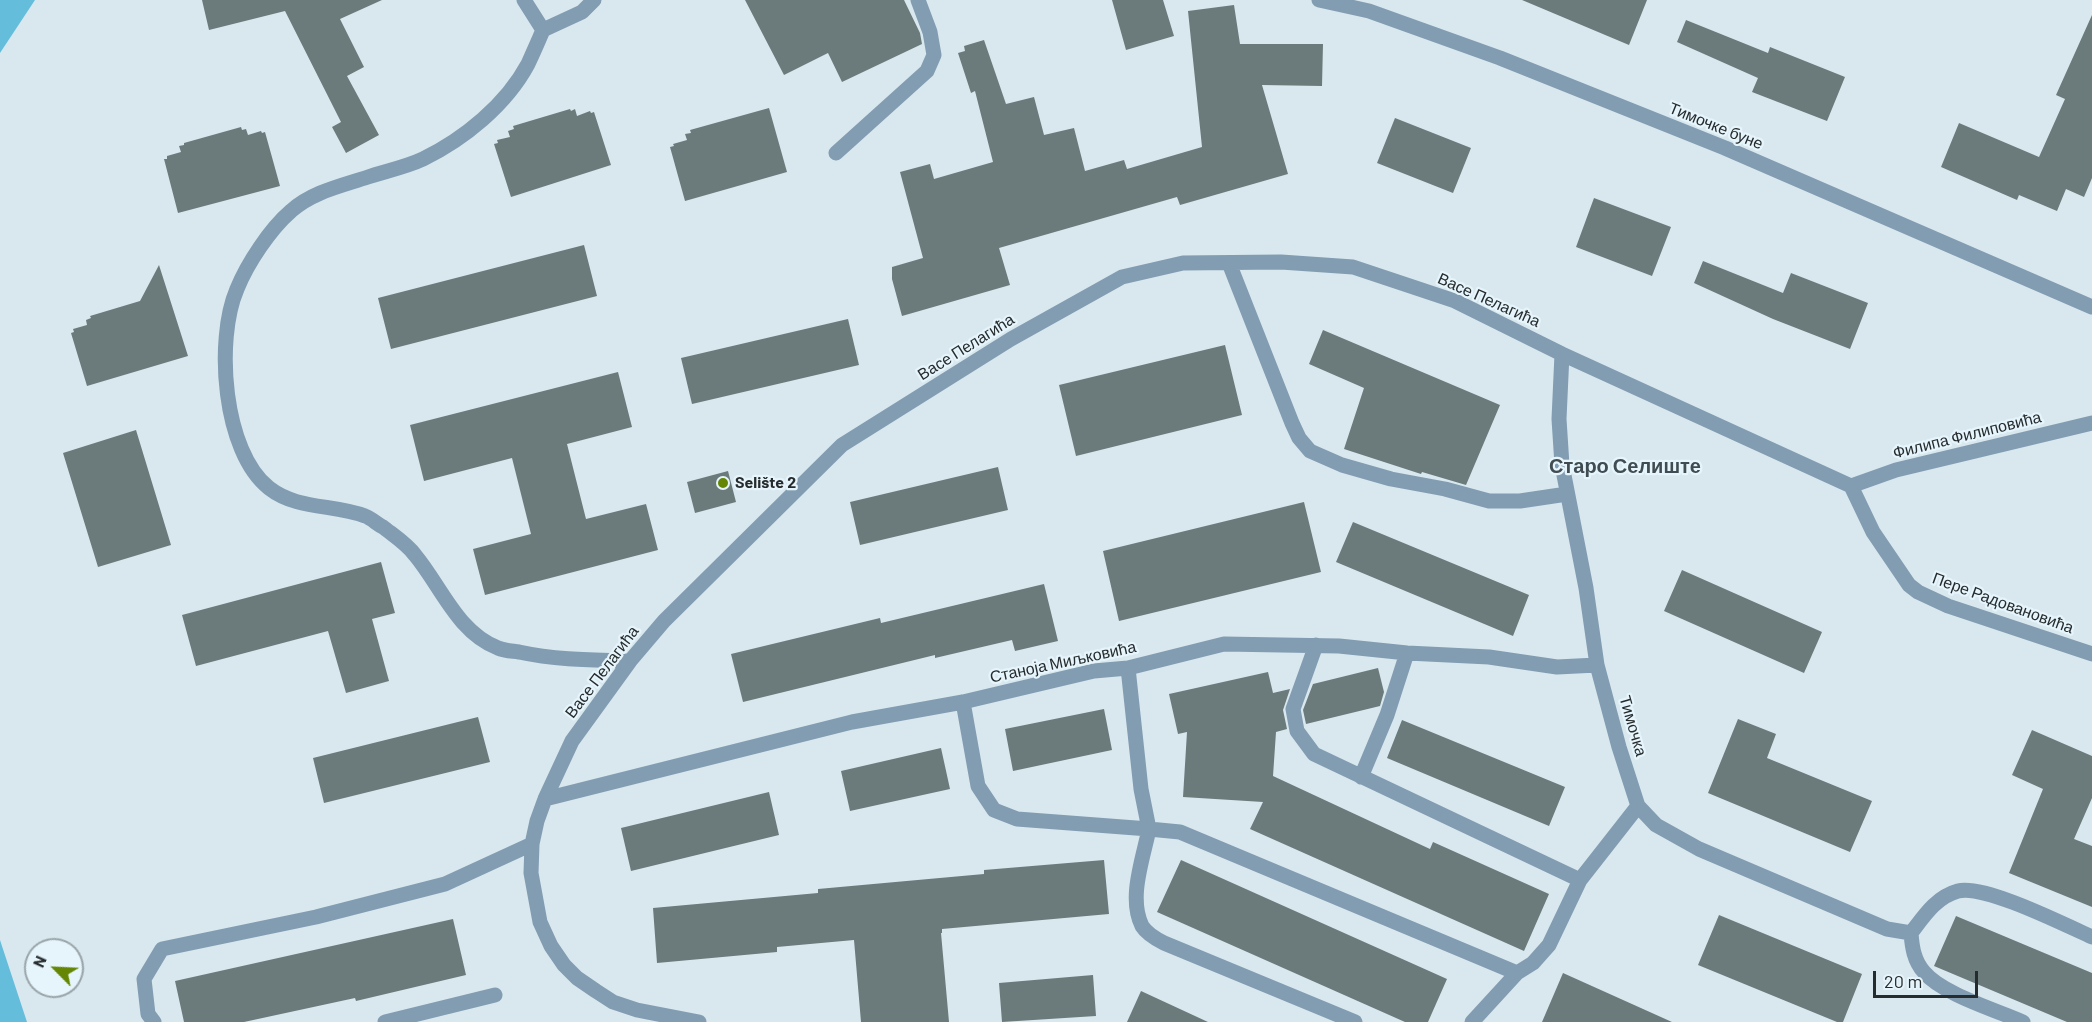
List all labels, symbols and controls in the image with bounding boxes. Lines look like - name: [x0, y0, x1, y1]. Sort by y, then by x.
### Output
- street label: Тимочке буне: [1666, 98, 1766, 154]
- street label: Васе Пелагића: [1435, 269, 1543, 331]
- street label: Васе Пелагића: [914, 310, 1018, 384]
- street label: Филипа Филиповића: [1891, 407, 2043, 463]
- district label: Старо Селиште: [1549, 454, 1701, 478]
- place label: Selište 2: [735, 473, 796, 493]
- marker: Selište 2: [716, 476, 730, 490]
- street label: Пере Радовановића: [1930, 569, 2076, 637]
- street label: Васе Пелагића: [561, 622, 643, 722]
- street label: Станоја Миљковића: [988, 637, 1138, 687]
- street label: Тимочка: [1615, 693, 1651, 759]
- north arrow: [24, 938, 84, 998]
- text: N: [28, 953, 50, 970]
- scale bar: [1876, 959, 1981, 997]
- text: 20 m: [1884, 970, 1922, 992]

